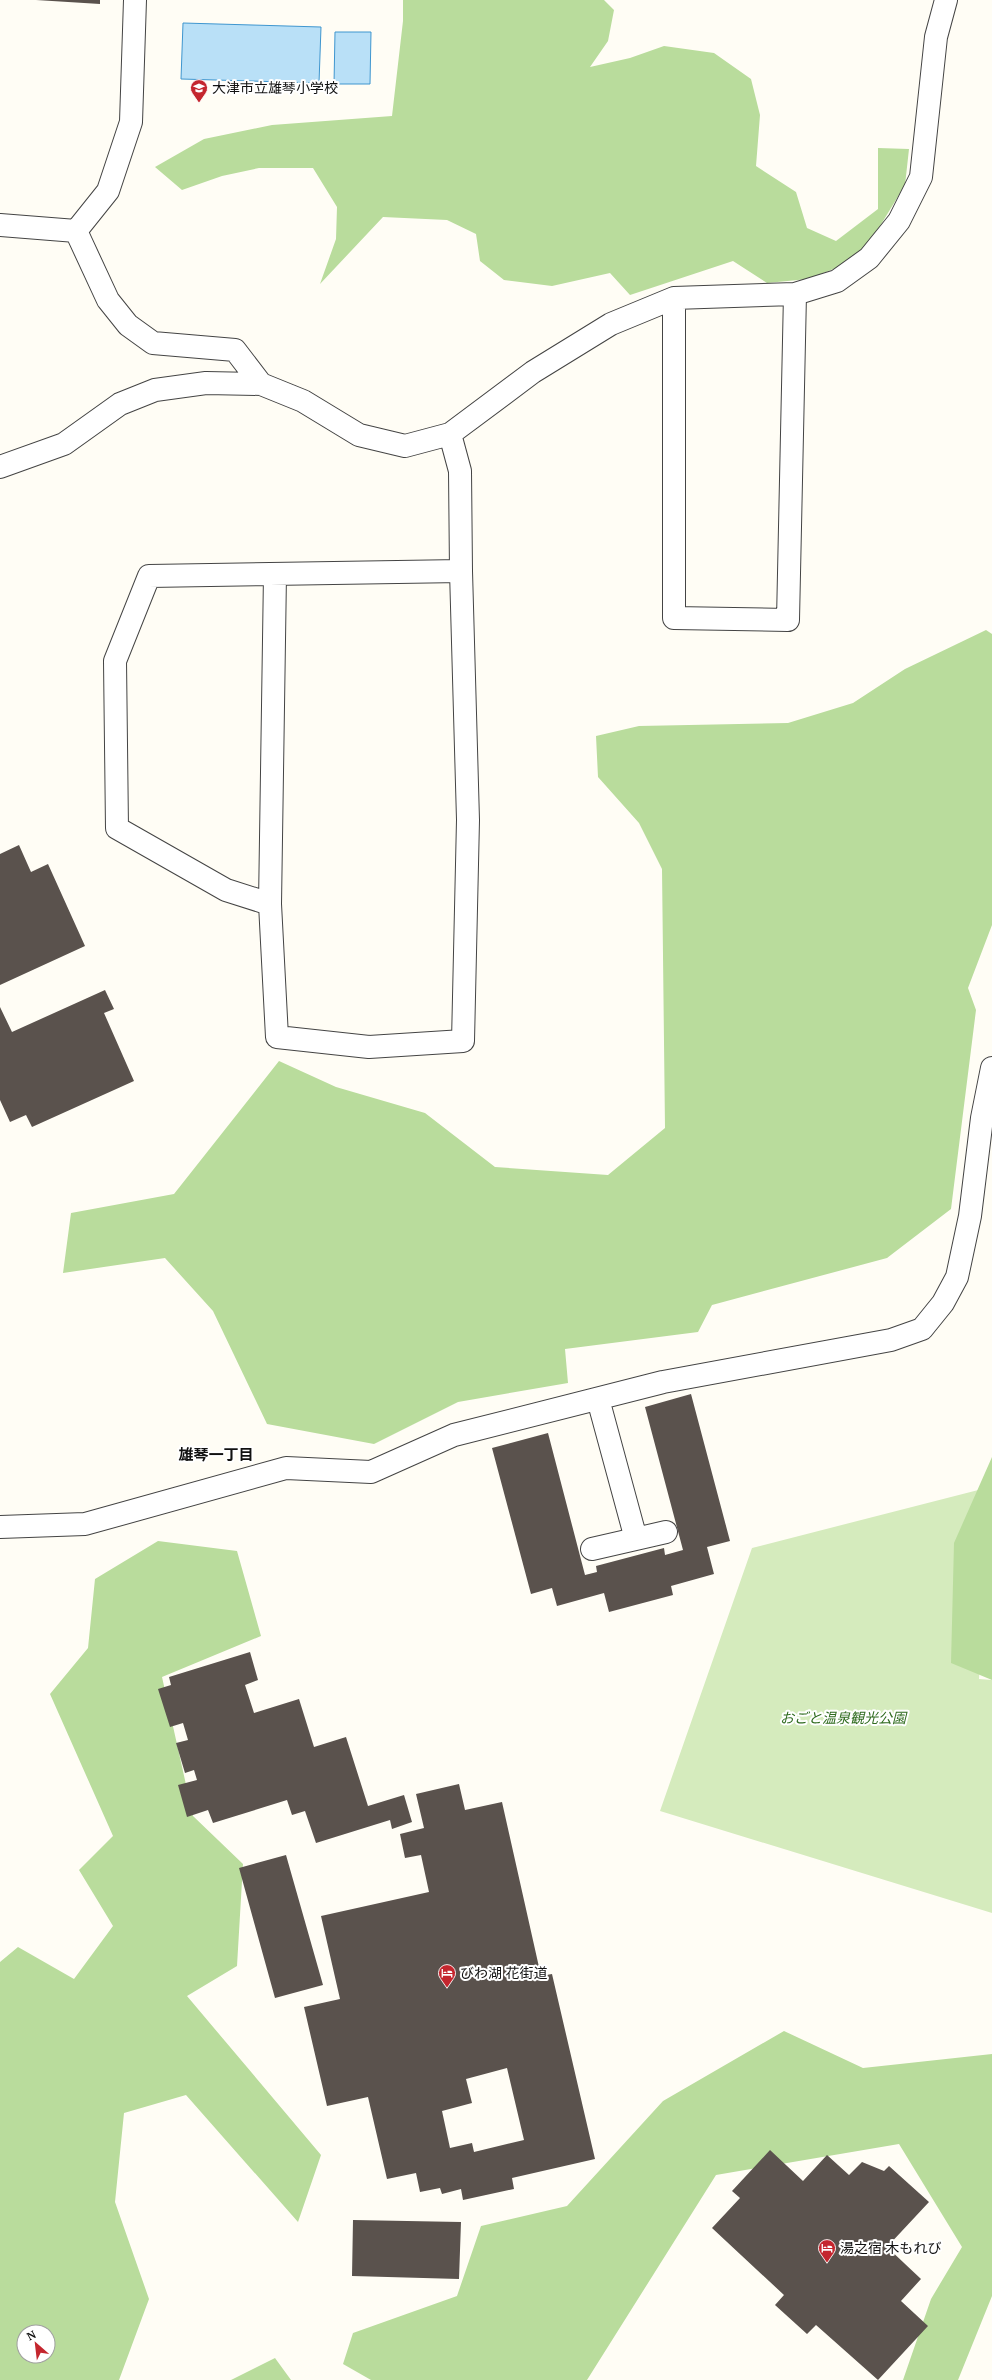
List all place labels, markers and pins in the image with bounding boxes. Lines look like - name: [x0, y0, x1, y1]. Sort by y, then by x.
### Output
- school or university icon: 大津市立雄琴小学校: [189, 78, 209, 103]
- place label: 大津市立雄琴小学校: [212, 78, 338, 97]
- hotel icon: びわ湖 花街道: [437, 1963, 457, 1988]
- place label: びわ湖 花街道: [460, 1963, 547, 1982]
- hotel icon: 湯之宿 木もれび: [817, 2238, 837, 2263]
- place label: 湯之宿 木もれび: [840, 2238, 941, 2257]

